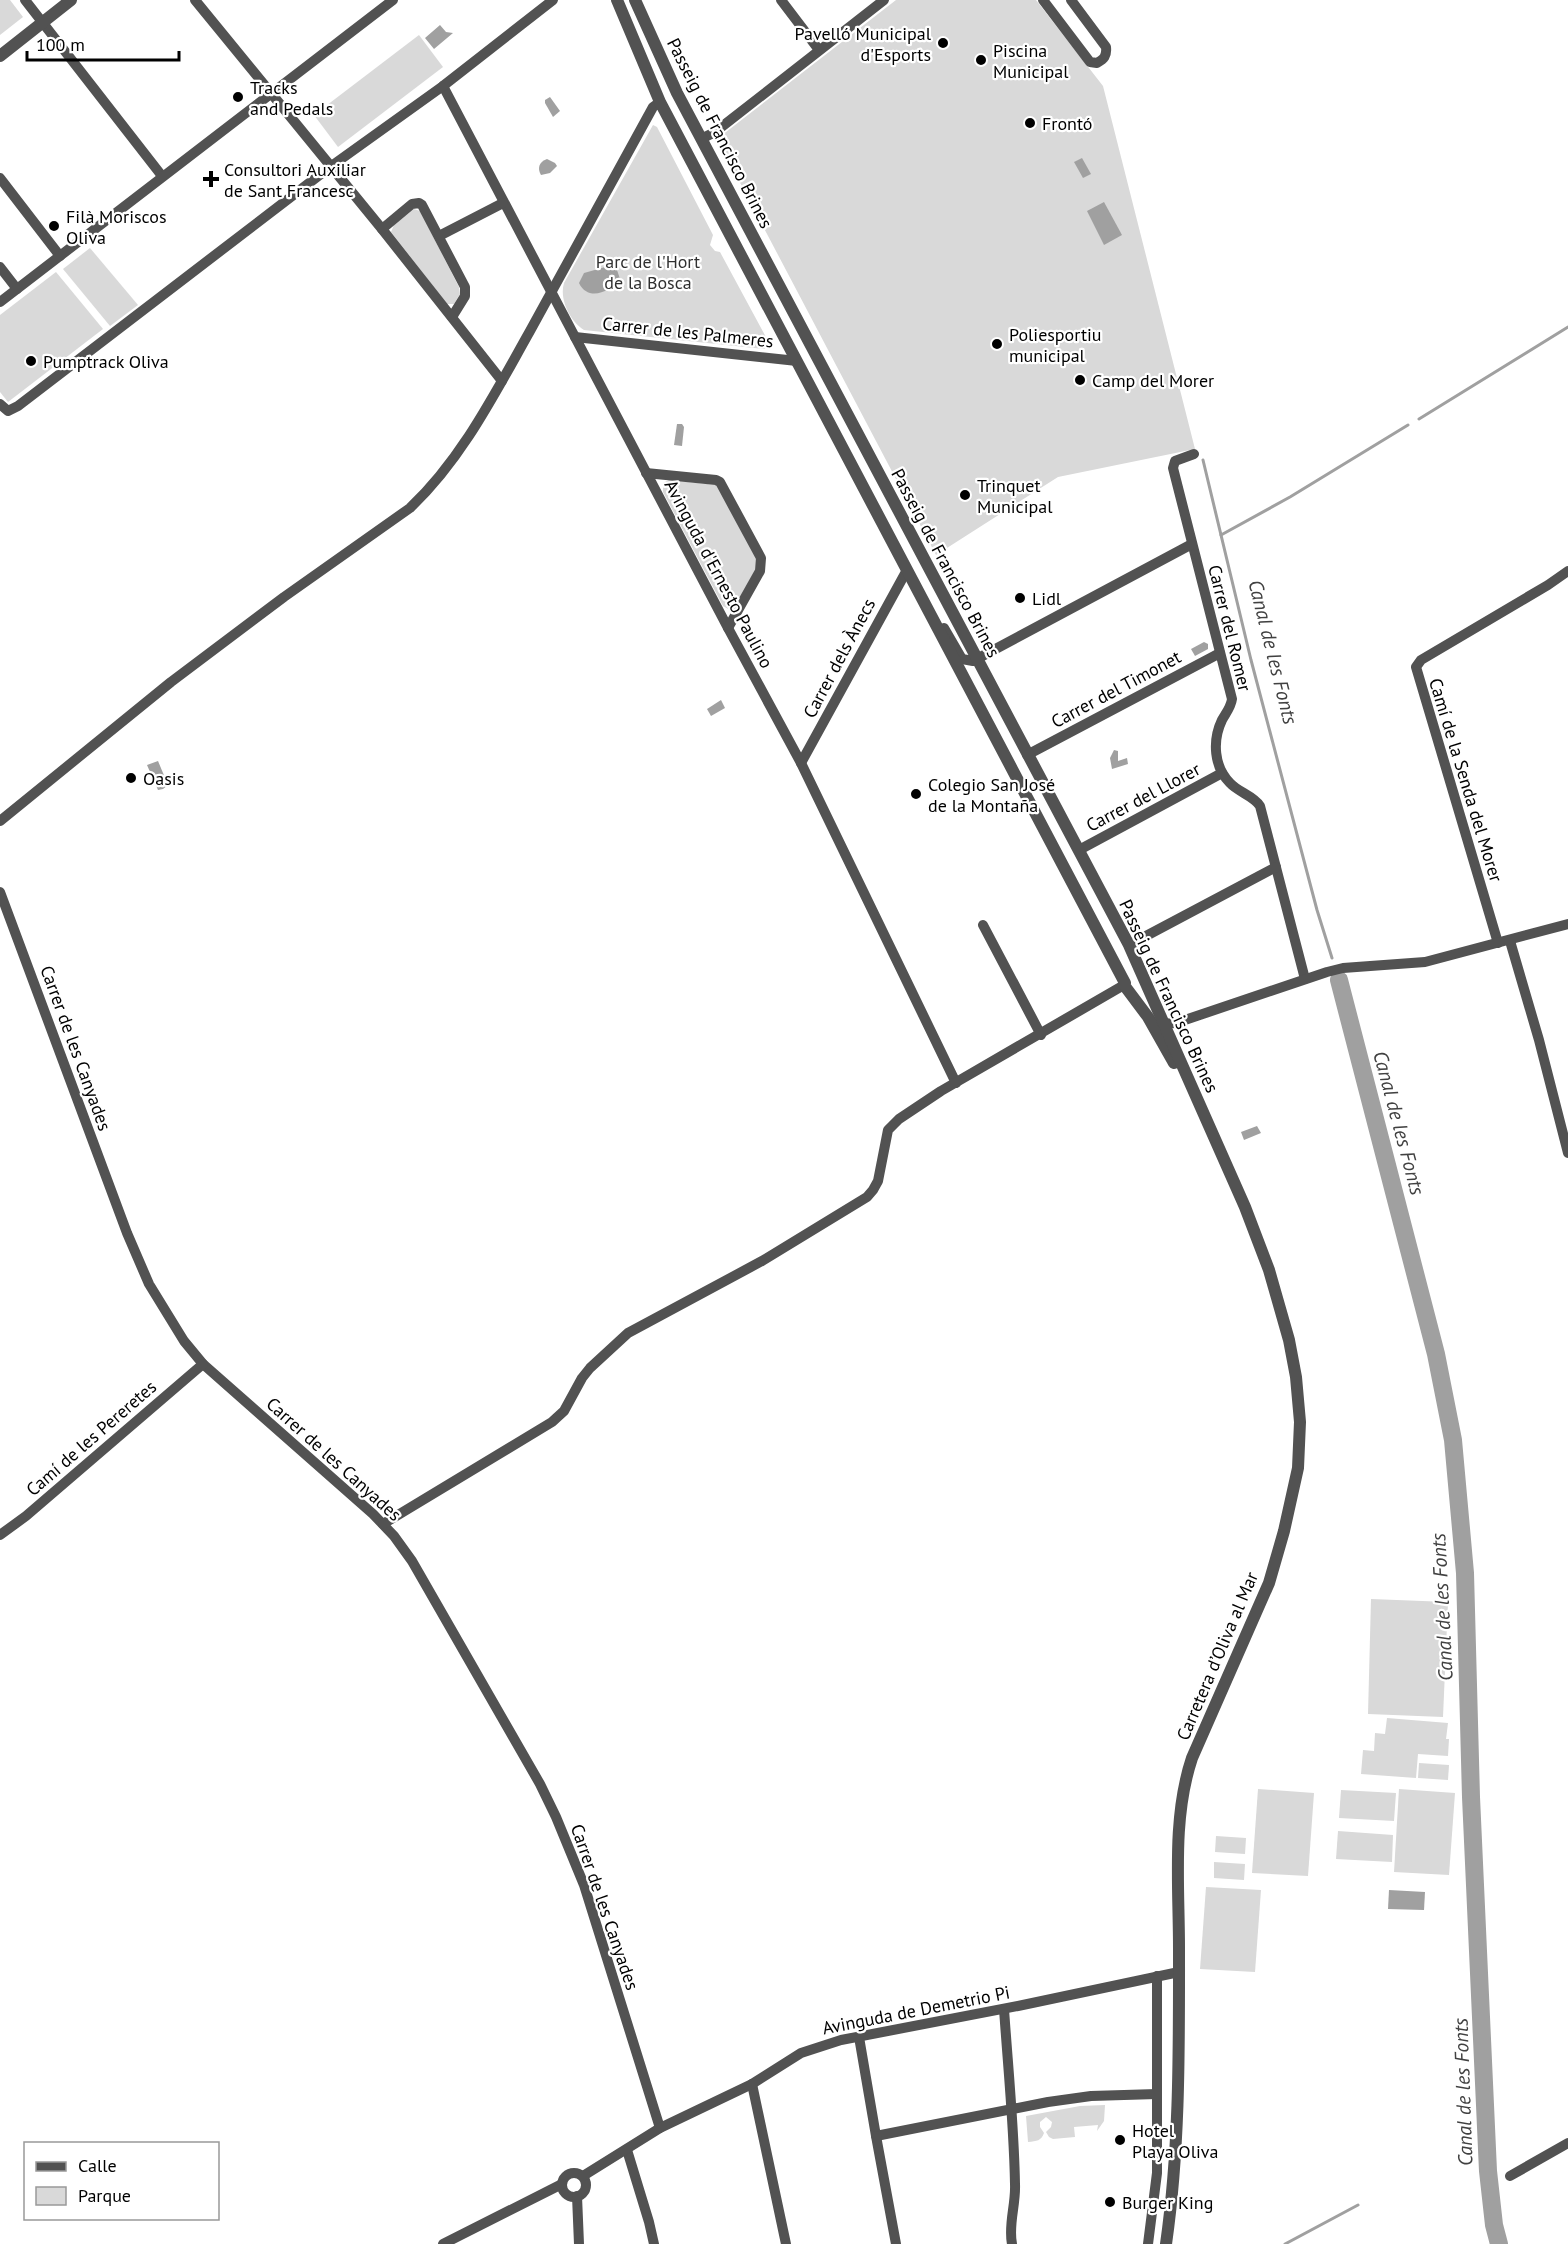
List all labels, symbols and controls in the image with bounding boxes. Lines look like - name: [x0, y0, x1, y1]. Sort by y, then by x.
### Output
- place label: Pavelló Municipal d'Esports: [795, 22, 932, 66]
- scale bar: [27, 24, 178, 62]
- text: 100 m: [36, 33, 85, 56]
- street label: Passeig de Francisco Brines: [662, 34, 778, 232]
- marker: Pavelló Municipal d'Esports: [936, 36, 950, 50]
- place label: Piscina Municipal: [993, 39, 1069, 83]
- marker: Piscina Municipal: [974, 53, 988, 67]
- place label: Tracks and Pedals: [250, 76, 333, 120]
- marker: Tracks and Pedals: [231, 90, 245, 104]
- place label: Frontó: [1042, 112, 1092, 135]
- marker: Frontó: [1023, 116, 1037, 130]
- place label: Consultori Auxiliar de Sant Francesc: [224, 158, 366, 202]
- marker: Consultori Auxiliar de Sant Francesc: [202, 170, 220, 188]
- place label: Filà Moriscos Oliva: [66, 205, 166, 249]
- marker: Filà Moriscos Oliva: [47, 219, 61, 233]
- park label: Parc de l'Hort de la Bosca: [596, 250, 700, 294]
- street label: Carrer de les Palmeres: [601, 312, 775, 352]
- place label: Poliesportiu municipal: [1009, 323, 1102, 367]
- marker: Poliesportiu municipal: [990, 337, 1004, 351]
- place label: Pumptrack Oliva: [43, 350, 169, 373]
- marker: Pumptrack Oliva: [24, 354, 38, 368]
- place label: Camp del Morer: [1092, 369, 1214, 392]
- marker: Camp del Morer: [1073, 373, 1087, 387]
- street label: Passeig de Francisco Brines: [886, 465, 1006, 661]
- place label: Trinquet Municipal: [977, 474, 1053, 518]
- street label: Avinguda d'Ernesto Paulino: [660, 476, 778, 672]
- marker: Trinquet Municipal: [958, 488, 972, 502]
- street label: Carrer del Romer: [1203, 562, 1257, 694]
- water label: Canal de les Fonts: [1242, 577, 1304, 727]
- place label: Lidl: [1032, 587, 1062, 610]
- marker: Lidl: [1013, 591, 1027, 605]
- street label: Carrer dels Ànecs: [798, 594, 880, 722]
- street label: Carrer del Timonet: [1047, 645, 1185, 733]
- street label: Camí de la Senda del Morer: [1424, 675, 1508, 885]
- street label: Carrer del Llorer: [1082, 757, 1204, 837]
- place label: Oasis: [143, 767, 184, 790]
- marker: Oasis: [124, 771, 138, 785]
- place label: Colegio San José de la Montaña: [928, 773, 1055, 817]
- marker: Colegio San José de la Montaña: [909, 787, 923, 801]
- street label: Passeig de Francisco Brines: [1114, 896, 1224, 1096]
- street label: Carrer de les Canyades: [35, 962, 117, 1134]
- water label: Canal de les Fonts: [1367, 1048, 1431, 1198]
- street label: Camí de les Pereretes: [21, 1375, 161, 1501]
- street label: Carrer de les Canyades: [262, 1392, 406, 1526]
- water label: Canal de les Fonts: [1425, 1532, 1459, 1682]
- street label: Carretera d’Oliva al Mar: [1171, 1568, 1263, 1744]
- street label: Carrer de les Canyades: [566, 1821, 644, 1993]
- street label: Avinguda de Demetrio Pi: [820, 1981, 1012, 2039]
- water label: Canal de les Fonts: [1447, 2018, 1479, 2166]
- place label: Hotel Playa Oliva: [1132, 2119, 1218, 2163]
- marker: Hotel Playa Oliva: [1113, 2133, 1127, 2147]
- legend: [24, 2142, 219, 2220]
- text: Calle: [78, 2154, 117, 2177]
- text: Parque: [78, 2184, 131, 2207]
- place label: Burger King: [1122, 2191, 1213, 2214]
- marker: Burger King: [1103, 2195, 1117, 2209]

